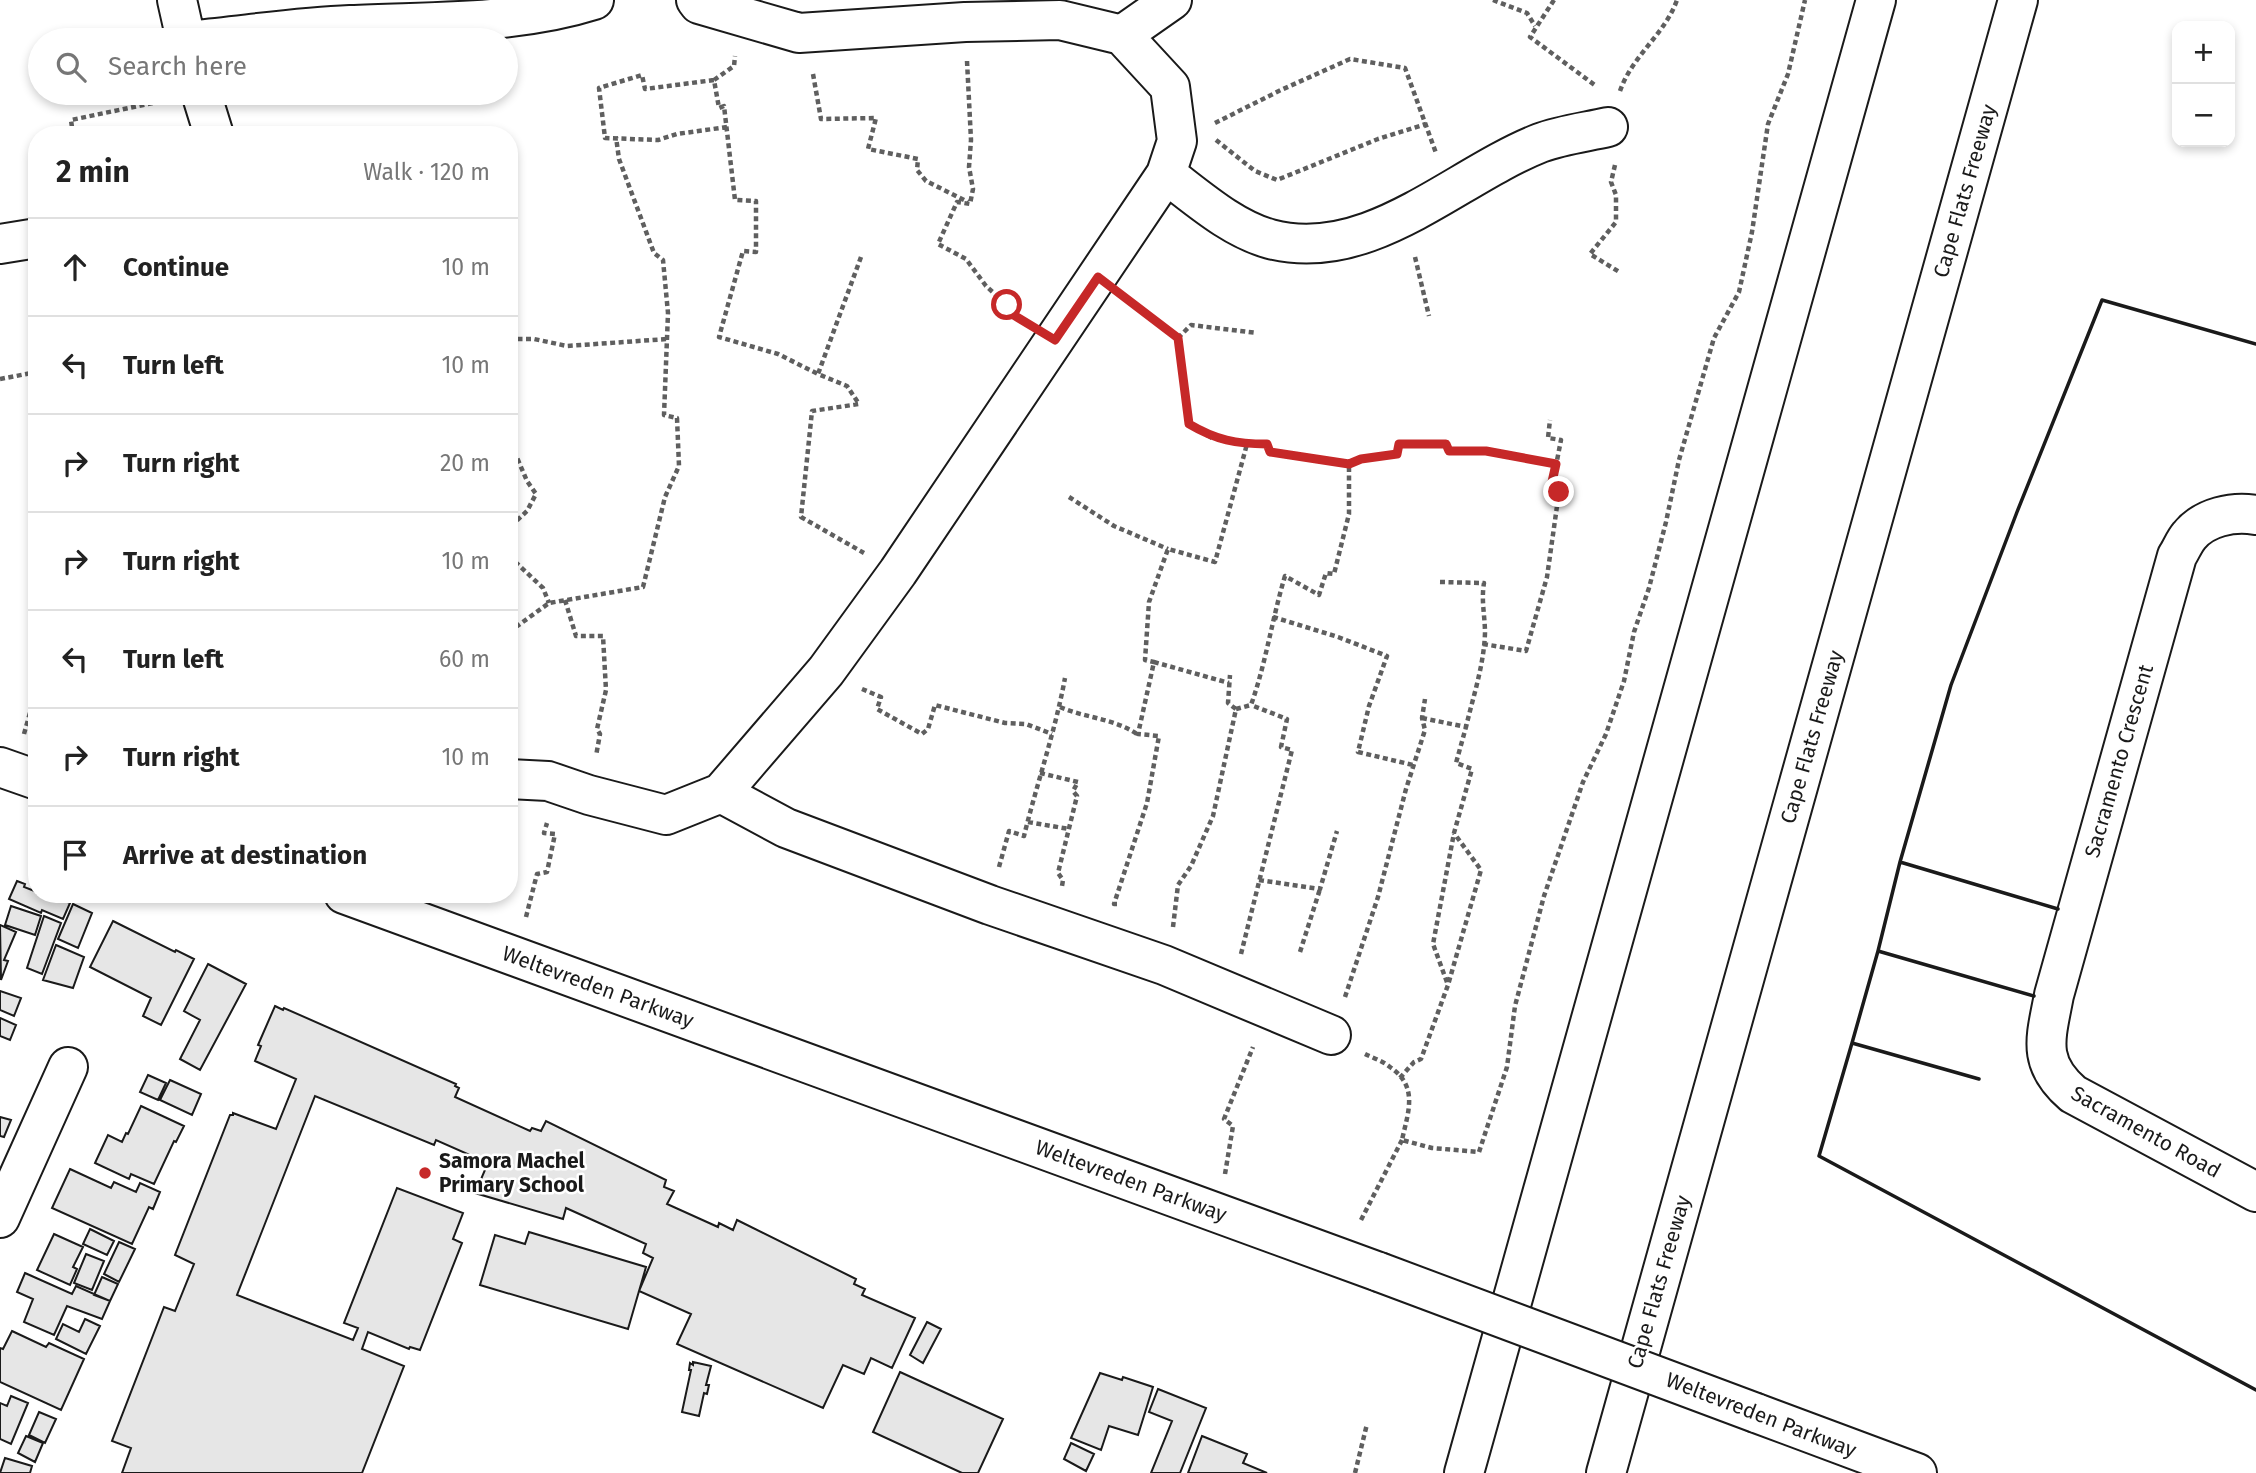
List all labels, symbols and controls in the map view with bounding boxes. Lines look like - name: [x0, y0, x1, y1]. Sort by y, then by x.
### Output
- map controls: [2172, 21, 2235, 147]
- button: +: [2172, 21, 2235, 84]
- search box: [28, 28, 518, 105]
- icon: search: [52, 48, 90, 86]
- text: Search here: [108, 51, 247, 82]
- button: −: [2172, 84, 2235, 147]
- street label: Cape Flats Freeway: [1928, 101, 2002, 281]
- text: 2 min: [56, 154, 130, 190]
- text: Walk · 120 m: [363, 158, 490, 186]
- icon: ahead: [56, 248, 94, 286]
- text: Continue: [123, 252, 229, 283]
- text: 10 m: [441, 253, 490, 281]
- route start: [991, 289, 1022, 320]
- icon: left: [56, 346, 94, 384]
- text: Turn left: [123, 350, 224, 381]
- text: 10 m: [441, 351, 490, 379]
- icon: right: [56, 444, 94, 482]
- text: Turn right: [123, 448, 240, 479]
- text: 20 m: [440, 449, 490, 477]
- route end: [1543, 476, 1574, 507]
- icon: right: [56, 542, 94, 580]
- text: Turn right: [123, 546, 240, 577]
- text: 10 m: [441, 547, 490, 575]
- icon: left: [56, 640, 94, 678]
- text: Turn left: [123, 644, 224, 675]
- text: 60 m: [439, 645, 490, 673]
- street label: Cape Flats Freeway: [1775, 647, 1849, 827]
- street label: Sacramento Crescent: [2079, 661, 2159, 861]
- icon: right: [56, 738, 94, 776]
- text: Turn right: [123, 742, 240, 773]
- text: 10 m: [441, 743, 490, 771]
- icon: arrive: [56, 836, 94, 874]
- text: Arrive at destination: [123, 840, 367, 871]
- street label: Weltevreden Parkway: [499, 940, 698, 1034]
- street label: Sacramento Road: [2067, 1080, 2225, 1184]
- street label: Weltevreden Parkway: [1032, 1134, 1231, 1228]
- place label: Samora Machel Primary School: [439, 1148, 585, 1198]
- marker: Samora Machel Primary School: [417, 1165, 433, 1181]
- street label: Cape Flats Freeway: [1622, 1192, 1696, 1372]
- street label: Weltevreden Parkway: [1662, 1367, 1861, 1464]

